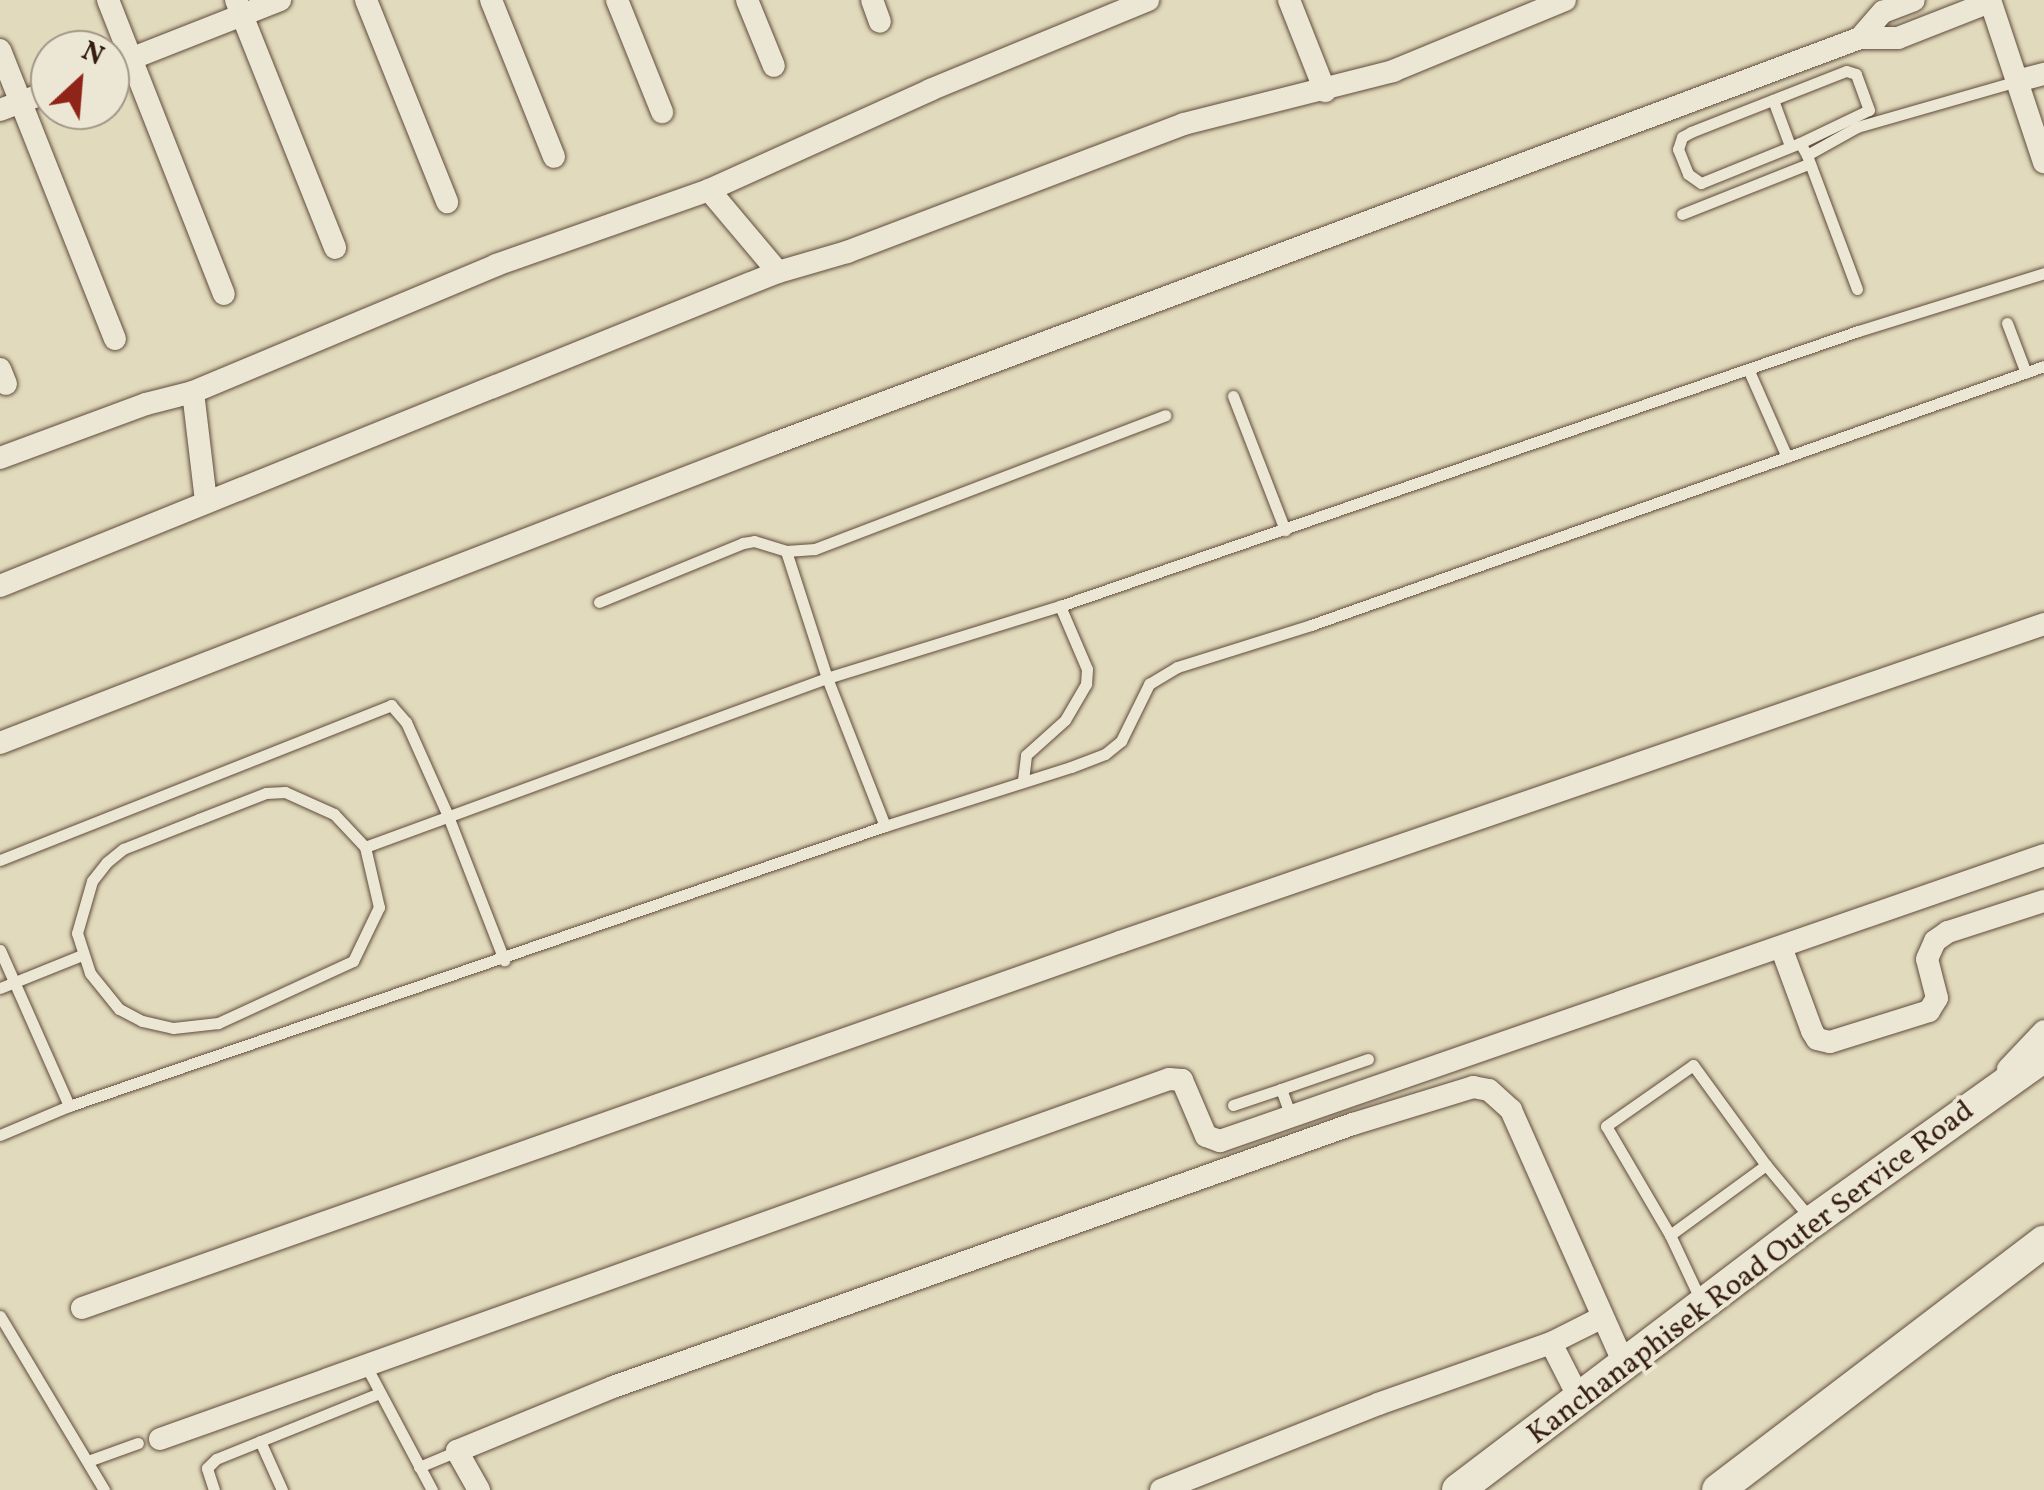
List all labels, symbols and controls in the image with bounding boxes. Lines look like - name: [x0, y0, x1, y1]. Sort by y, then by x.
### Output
- north arrow: [30, 30, 130, 130]
- text: N: [75, 32, 110, 76]
- street label: Kanchanaphisek Road Outer Service Road: [1521, 1093, 1981, 1453]

